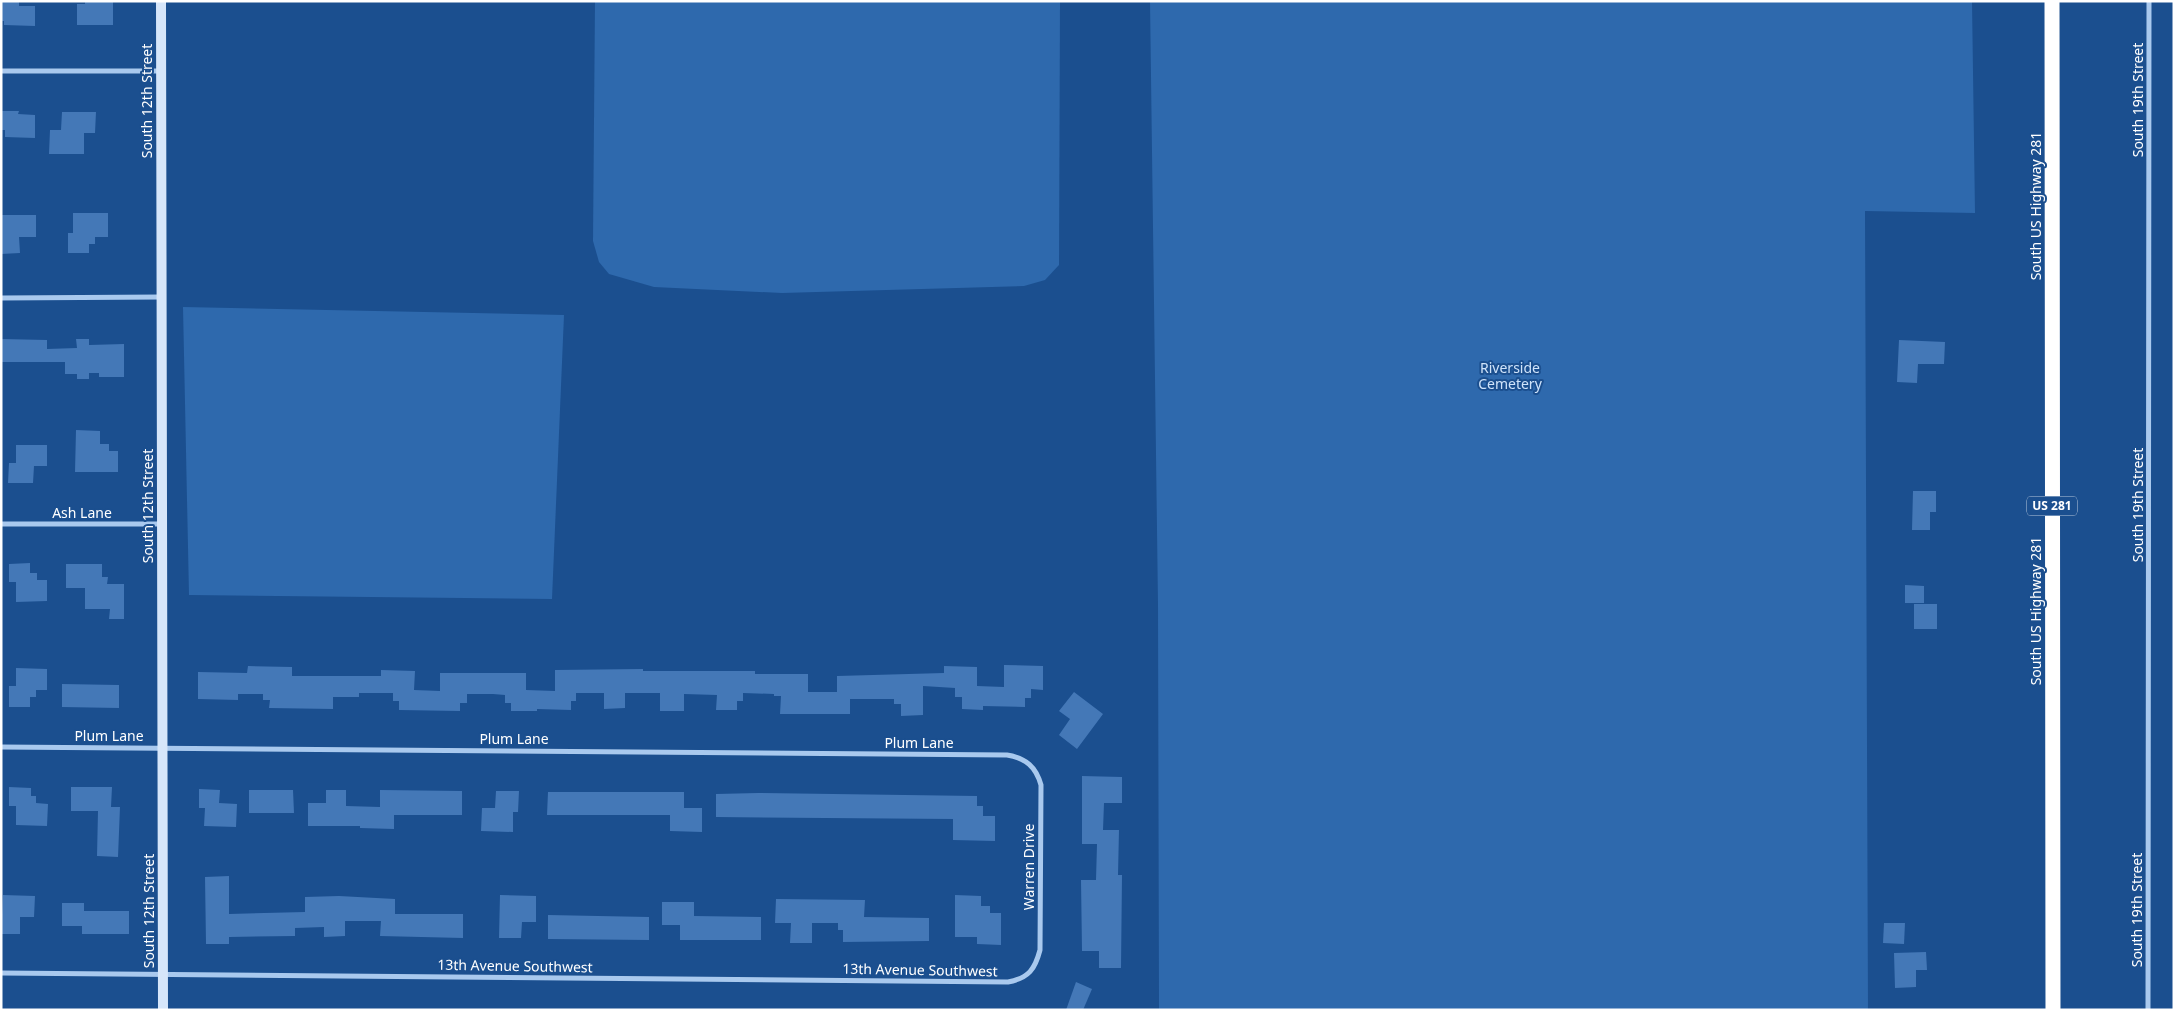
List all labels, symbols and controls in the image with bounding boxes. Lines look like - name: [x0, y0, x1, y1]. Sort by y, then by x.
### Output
- street label: South 19th Street: [2128, 43, 2147, 157]
- street label: South 12th Street: [137, 44, 156, 158]
- street label: South US Highway 281: [2026, 132, 2045, 280]
- park label: Riverside Cemetery: [1478, 358, 1543, 393]
- street label: South 19th Street: [2128, 448, 2147, 562]
- street label: South 12th Street: [138, 449, 157, 563]
- road number: US 281: [2027, 496, 2077, 516]
- street label: Ash Lane: [52, 503, 112, 522]
- street label: South US Highway 281: [2026, 537, 2045, 685]
- street label: Plum Lane: [74, 726, 144, 745]
- street label: Plum Lane: [479, 729, 549, 748]
- street label: Plum Lane: [884, 733, 954, 752]
- street label: Warren Drive: [1019, 824, 1038, 910]
- street label: South 19th Street: [2127, 853, 2146, 967]
- street label: South 12th Street: [139, 854, 158, 968]
- street label: 13th Avenue Southwest: [437, 955, 593, 976]
- street label: 13th Avenue Southwest: [842, 959, 998, 980]

